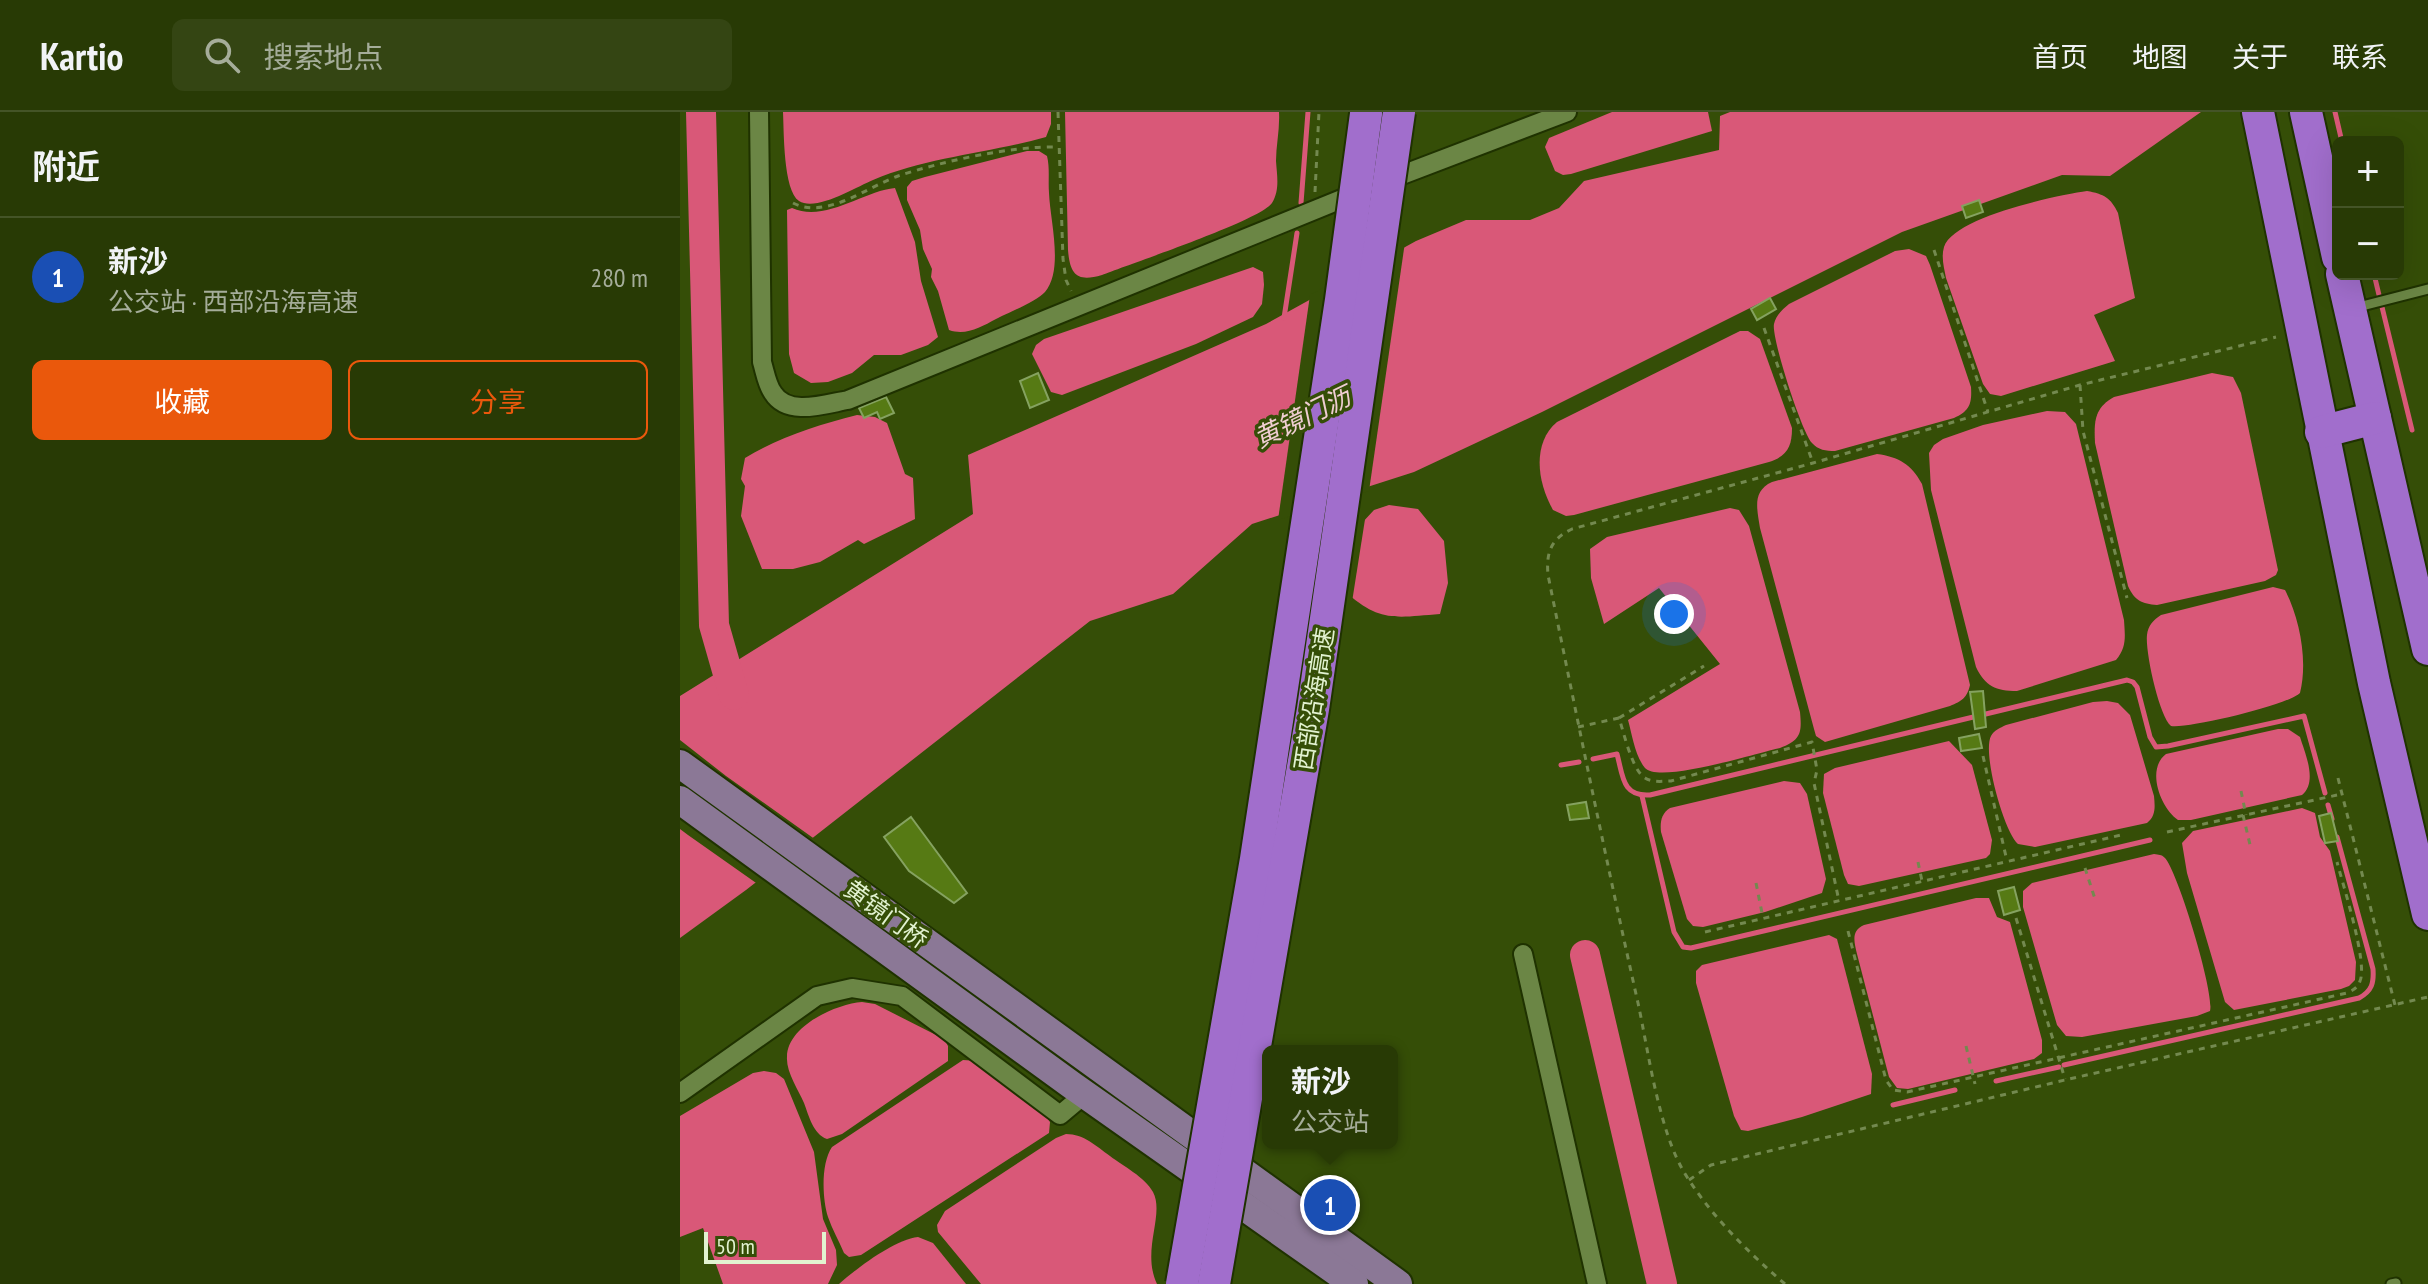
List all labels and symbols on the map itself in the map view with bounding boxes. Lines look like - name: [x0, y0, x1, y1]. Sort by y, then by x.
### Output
- water label: 黄镜门沥: [1248, 378, 1360, 455]
- your location: [1654, 594, 1694, 634]
- street label: 西部沿海高速: [1287, 625, 1341, 773]
- street label: 黄镜门桥: [838, 873, 934, 955]
- pin: 1: [1304, 1175, 1356, 1235]
- scale bar: [704, 1228, 826, 1264]

